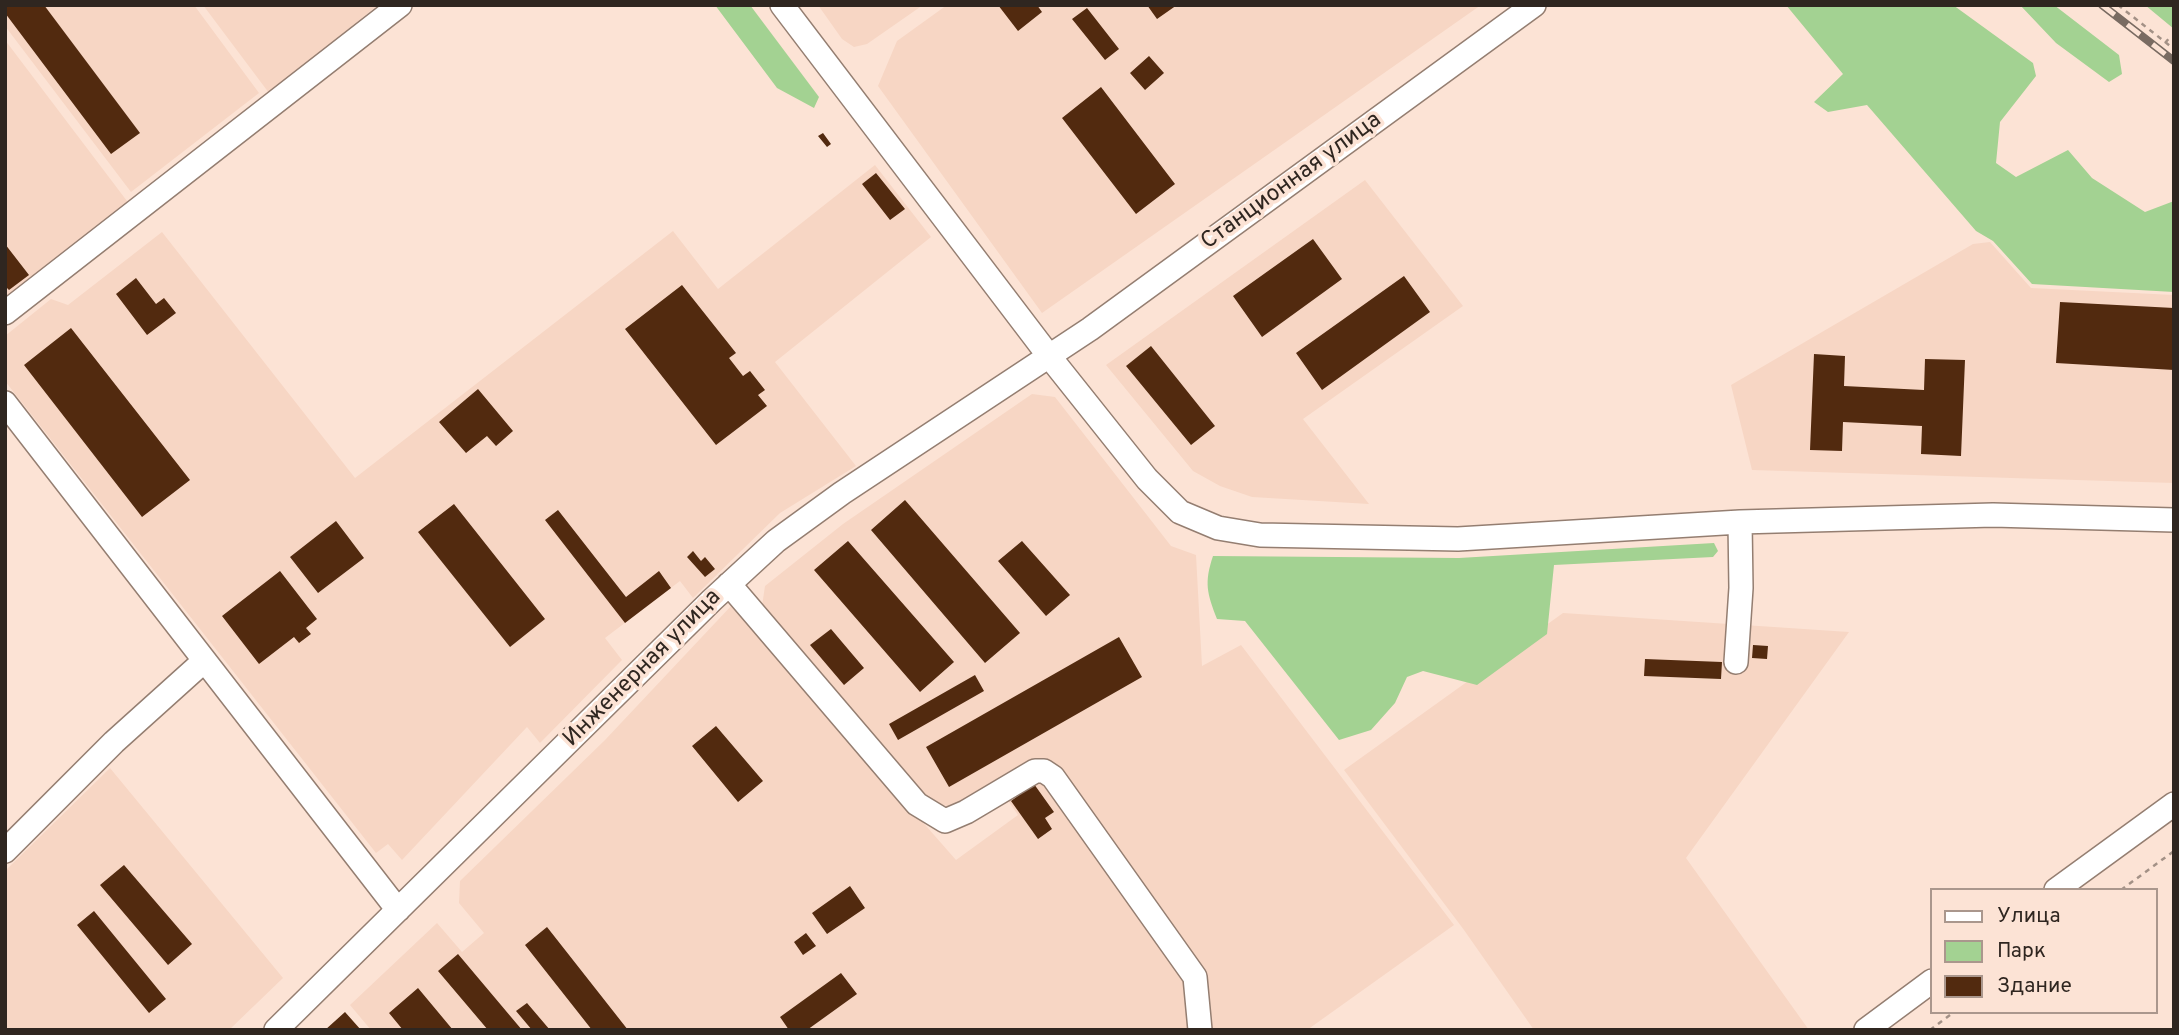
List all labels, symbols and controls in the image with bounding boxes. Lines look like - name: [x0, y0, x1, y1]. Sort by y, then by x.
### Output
- street label: Станционная улица: [1196, 107, 1388, 257]
- street label: Инженерная улица: [558, 584, 728, 754]
- legend: [1930, 888, 2158, 1014]
- text: Улица: [1997, 903, 2061, 930]
- text: Парк: [1997, 938, 2046, 965]
- text: Здание: [1997, 973, 2072, 1000]

